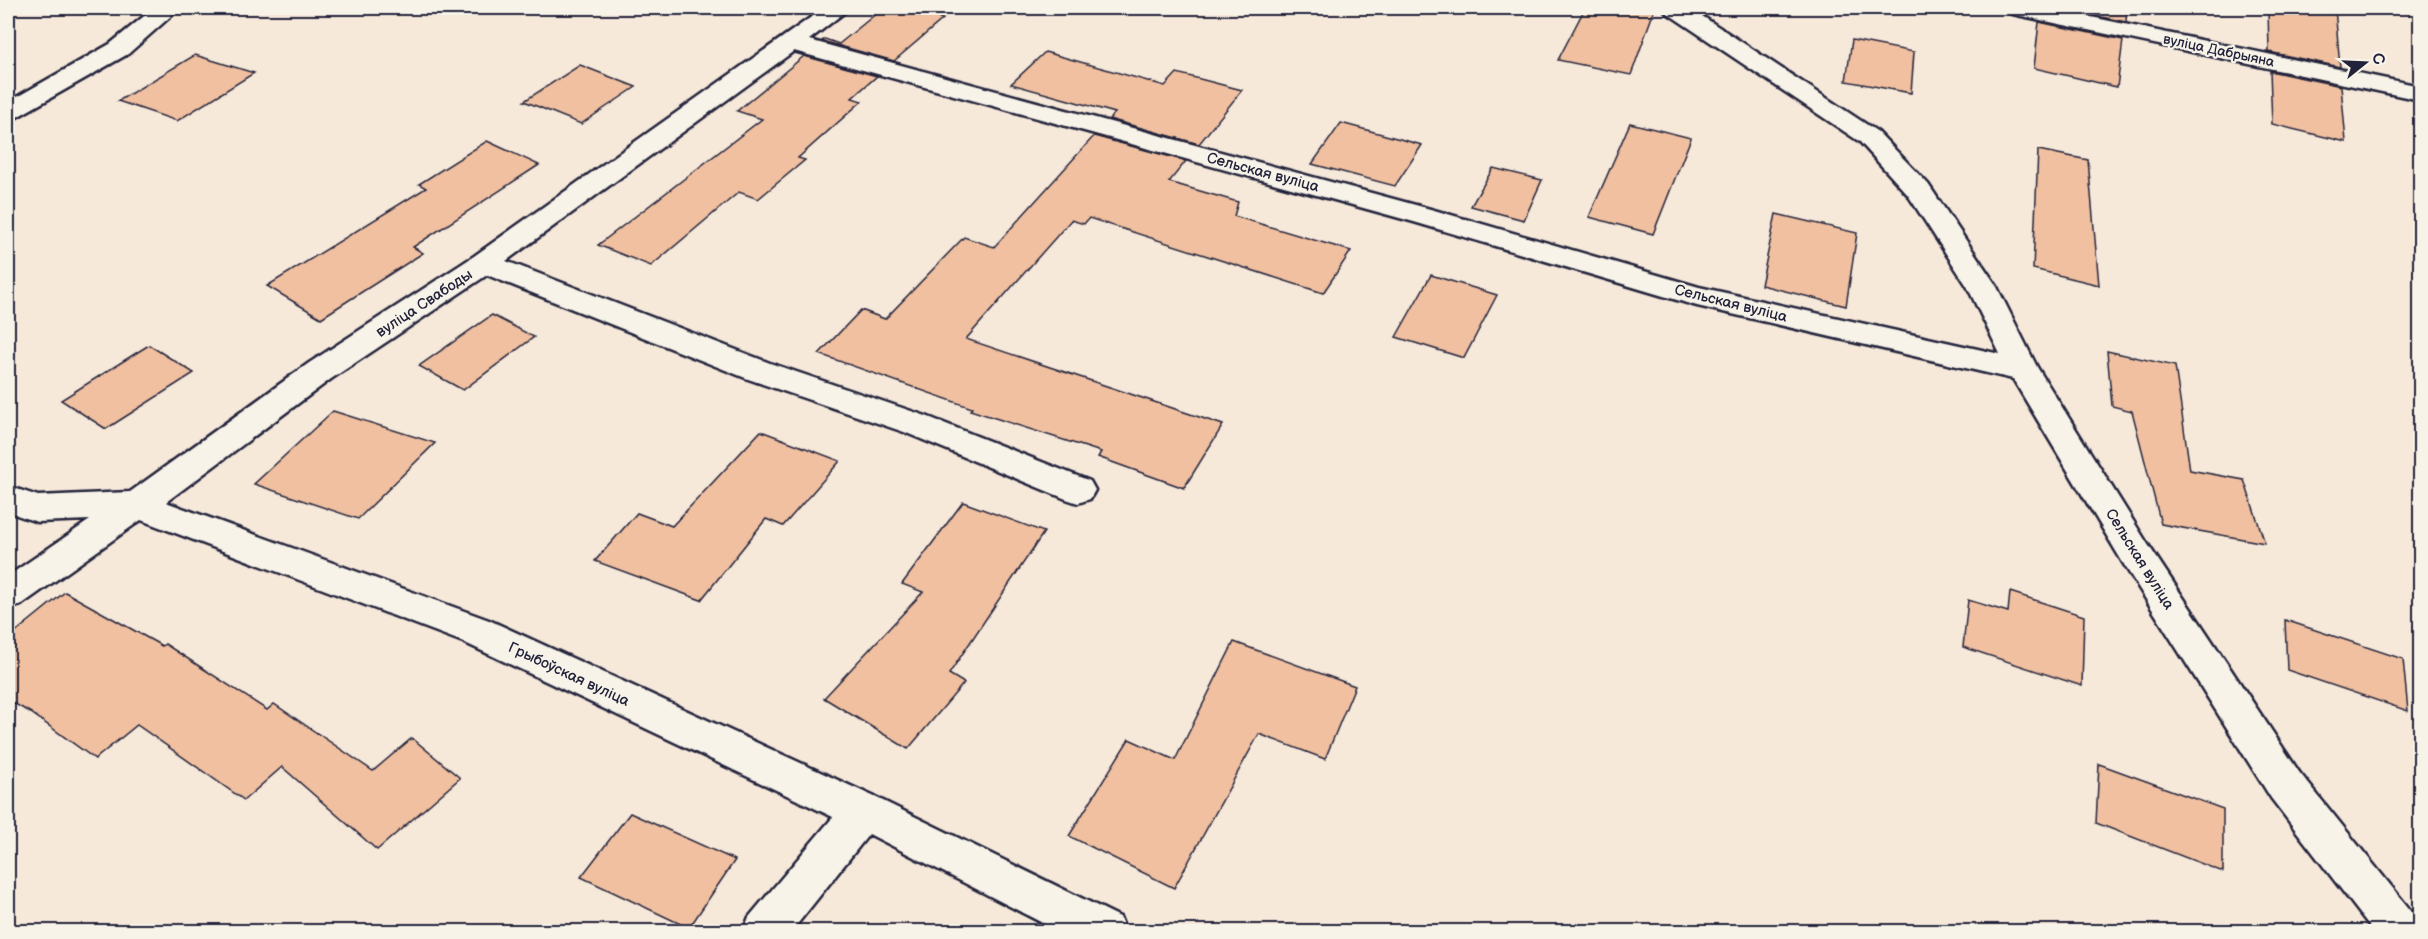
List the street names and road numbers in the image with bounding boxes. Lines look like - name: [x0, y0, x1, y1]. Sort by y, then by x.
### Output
- street label: вуліца Дабрыяна: [2162, 30, 2277, 71]
- street label: Сельская вуліца: [1205, 148, 1321, 197]
- street label: вуліца Свабоды: [372, 265, 476, 342]
- street label: Сельская вуліца: [1673, 280, 1789, 327]
- street label: Сельская вуліца: [2101, 505, 2178, 613]
- street label: Грыбоўская вуліца: [505, 638, 633, 711]

